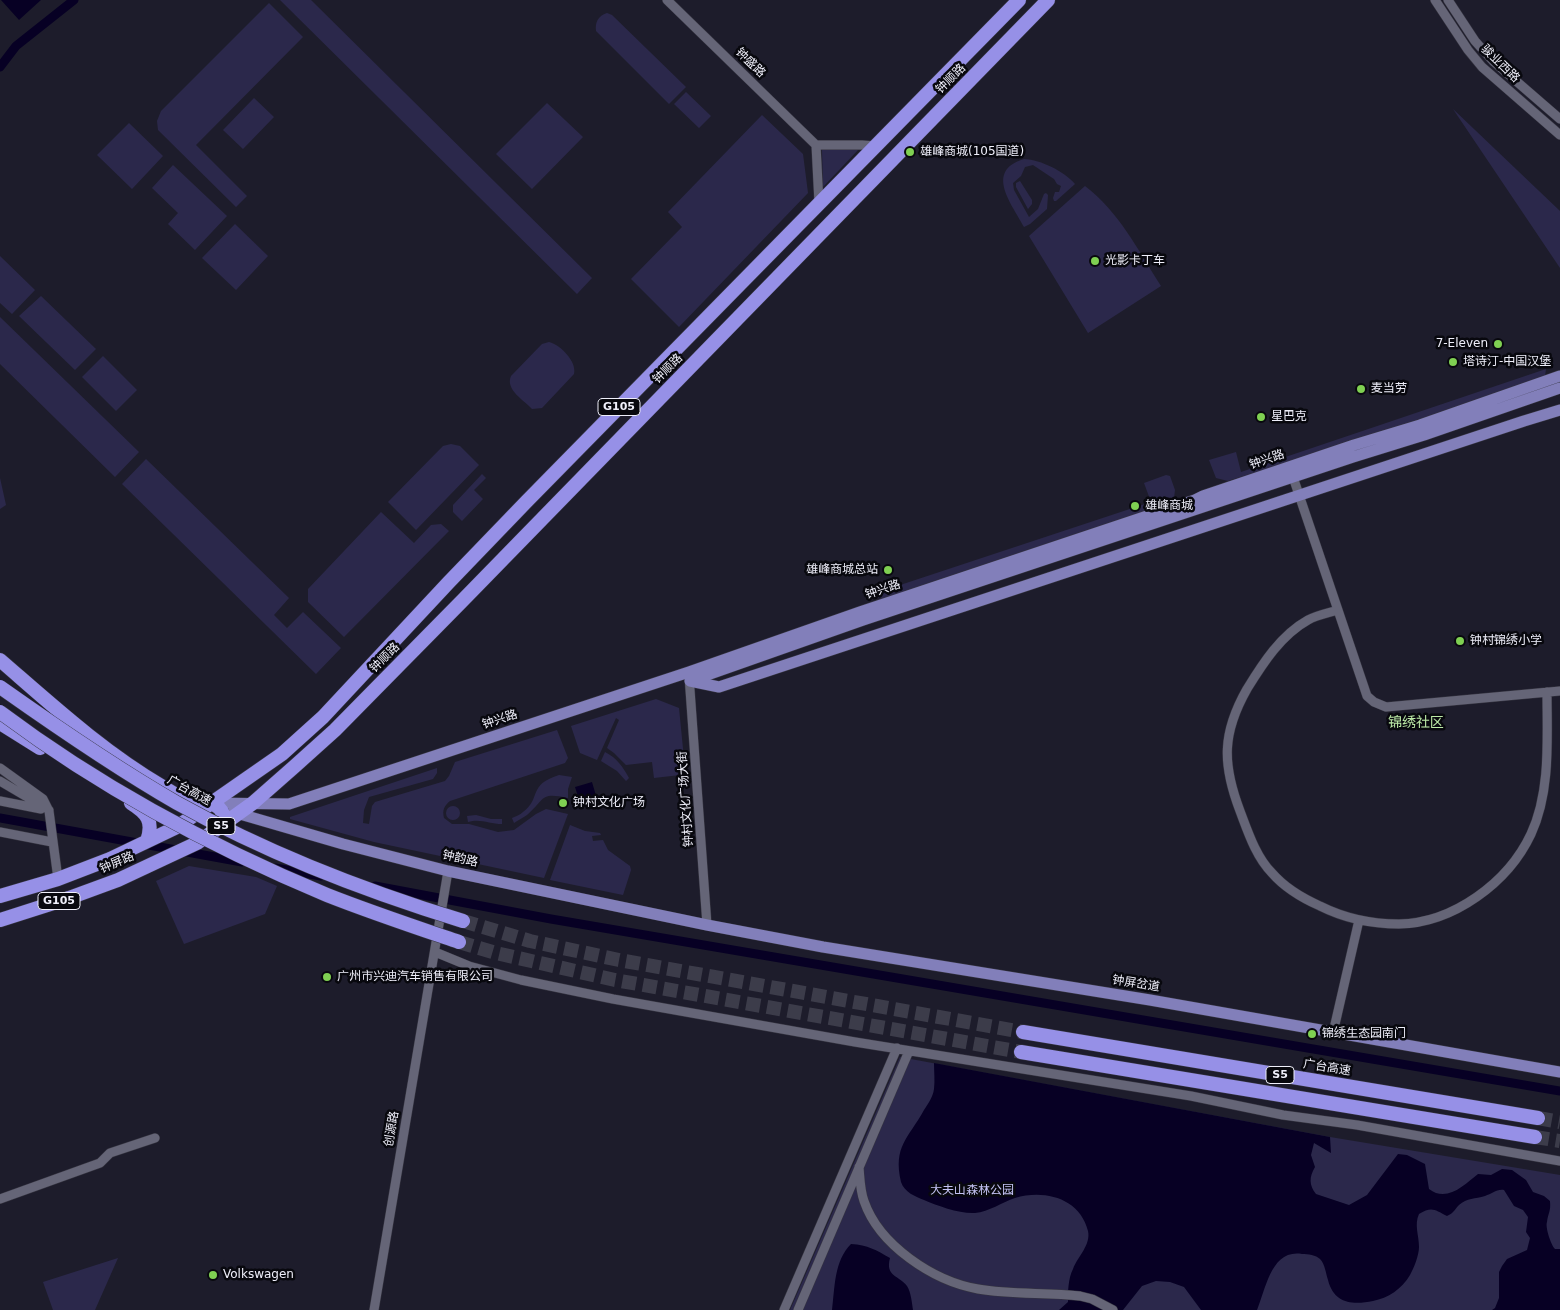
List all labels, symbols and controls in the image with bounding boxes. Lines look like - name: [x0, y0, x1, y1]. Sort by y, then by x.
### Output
- street label: 骏业西路: [1478, 42, 1522, 86]
- street label: 钟盛路: [732, 45, 768, 81]
- street label: 钟顺路: [933, 61, 969, 97]
- place label: 雄峰商城(105国道): [920, 145, 1024, 159]
- marker: 雄峰商城(105国道): [904, 146, 916, 158]
- place label: 光影卡丁车: [1105, 254, 1165, 268]
- marker: 光影卡丁车: [1089, 255, 1101, 267]
- place label: 7-Eleven: [1436, 337, 1488, 351]
- marker: 7-Eleven: [1492, 338, 1504, 350]
- street label: 钟顺路: [650, 351, 686, 387]
- place label: 塔诗汀-中国汉堡: [1463, 355, 1551, 369]
- marker: 塔诗汀-中国汉堡: [1447, 356, 1459, 368]
- place label: 麦当劳: [1371, 382, 1407, 396]
- marker: 麦当劳: [1355, 383, 1367, 395]
- road number: G105: [598, 398, 640, 416]
- place label: 星巴克: [1271, 410, 1307, 424]
- marker: 星巴克: [1255, 411, 1267, 423]
- street label: 钟兴路: [1248, 447, 1286, 473]
- place label: 雄峰商城: [1145, 499, 1193, 513]
- marker: 雄峰商城: [1129, 500, 1141, 512]
- place label: 雄峰商城总站: [806, 563, 878, 577]
- marker: 雄峰商城总站: [882, 564, 894, 576]
- street label: 钟兴路: [864, 578, 902, 602]
- place label: 钟村锦绣小学: [1470, 634, 1542, 648]
- marker: 钟村锦绣小学: [1454, 635, 1466, 647]
- street label: 钟顺路: [367, 640, 403, 676]
- street label: 钟兴路: [481, 708, 519, 732]
- district label: 锦绣社区: [1388, 715, 1444, 731]
- street label: 钟村文化广场大街: [675, 751, 697, 847]
- street label: 广台高速: [165, 773, 213, 809]
- place label: 钟村文化广场: [573, 796, 645, 810]
- marker: 钟村文化广场: [557, 797, 569, 809]
- road number: S5: [207, 818, 235, 834]
- street label: 钟韵路: [441, 848, 479, 870]
- street label: 钟屏路: [98, 849, 136, 877]
- road number: G105: [38, 892, 80, 909]
- place label: 广州市兴迪汽车销售有限公司: [337, 970, 493, 984]
- marker: 广州市兴迪汽车销售有限公司: [321, 971, 333, 983]
- street label: 钟屏岔道: [1111, 973, 1161, 995]
- place label: 锦绣生态园南门: [1322, 1027, 1406, 1041]
- marker: 锦绣生态园南门: [1306, 1028, 1318, 1040]
- street label: 广台高速: [1302, 1057, 1352, 1079]
- road number: S5: [1266, 1066, 1294, 1084]
- street label: 创源路: [382, 1110, 402, 1148]
- park label: 大夫山森林公园: [930, 1184, 1014, 1198]
- place label: Volkswagen: [223, 1268, 294, 1282]
- marker: Volkswagen: [207, 1269, 219, 1281]

